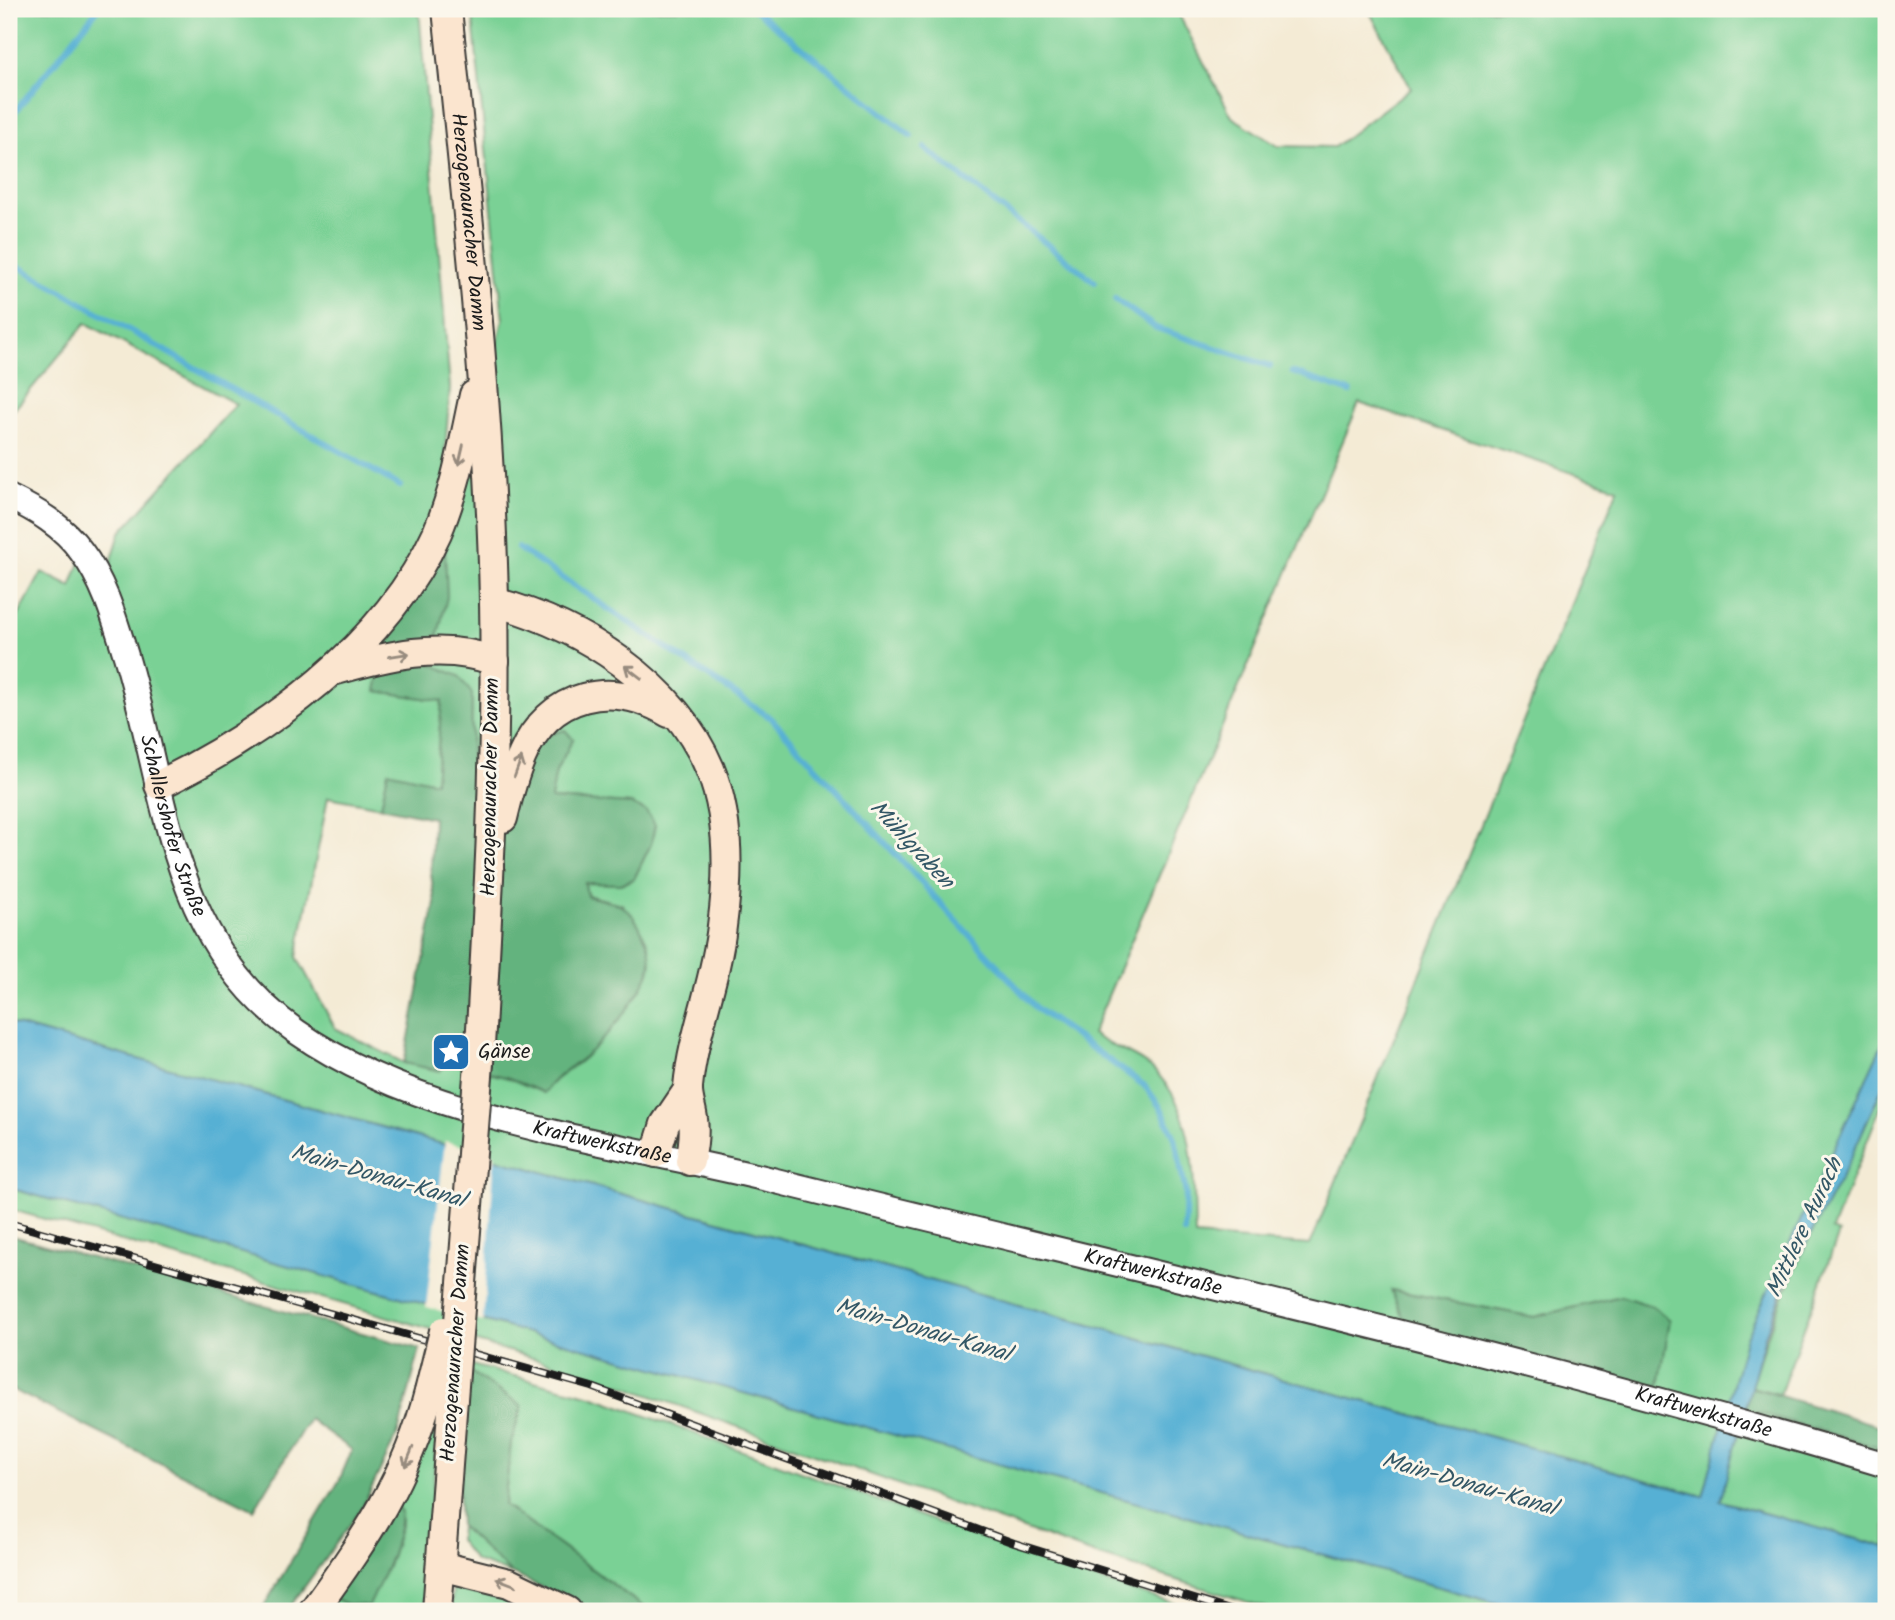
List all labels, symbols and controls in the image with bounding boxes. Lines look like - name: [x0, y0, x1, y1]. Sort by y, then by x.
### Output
- street label: Herzogenauracher Damm: [441, 111, 495, 332]
- one-way arrow: [454, 443, 467, 466]
- one-way arrow: [387, 648, 410, 661]
- one-way arrow: [624, 664, 643, 679]
- street label: Herzogenauracher Damm: [473, 677, 509, 897]
- street label: Schallershofer Straße: [130, 732, 215, 923]
- one-way arrow: [513, 756, 525, 778]
- water label: Mühlgraben: [860, 792, 963, 899]
- place icon: Gänse: [430, 1031, 472, 1073]
- place label: Gänse: [478, 1036, 531, 1069]
- street label: Kraftwerkstraße: [529, 1112, 675, 1174]
- water label: Main-Donau-Kanal: [286, 1135, 474, 1220]
- water label: Mittlere Aurach: [1757, 1151, 1854, 1304]
- street label: Kraftwerkstraße: [1080, 1240, 1226, 1305]
- street label: Herzogenauracher Damm: [432, 1243, 480, 1463]
- water label: Main-Donau-Kanal: [831, 1289, 1019, 1374]
- street label: Kraftwerkstraße: [1631, 1378, 1776, 1448]
- water label: Main-Donau-Kanal: [1377, 1443, 1565, 1528]
- one-way arrow: [402, 1446, 415, 1468]
- one-way arrow: [496, 1575, 517, 1587]

